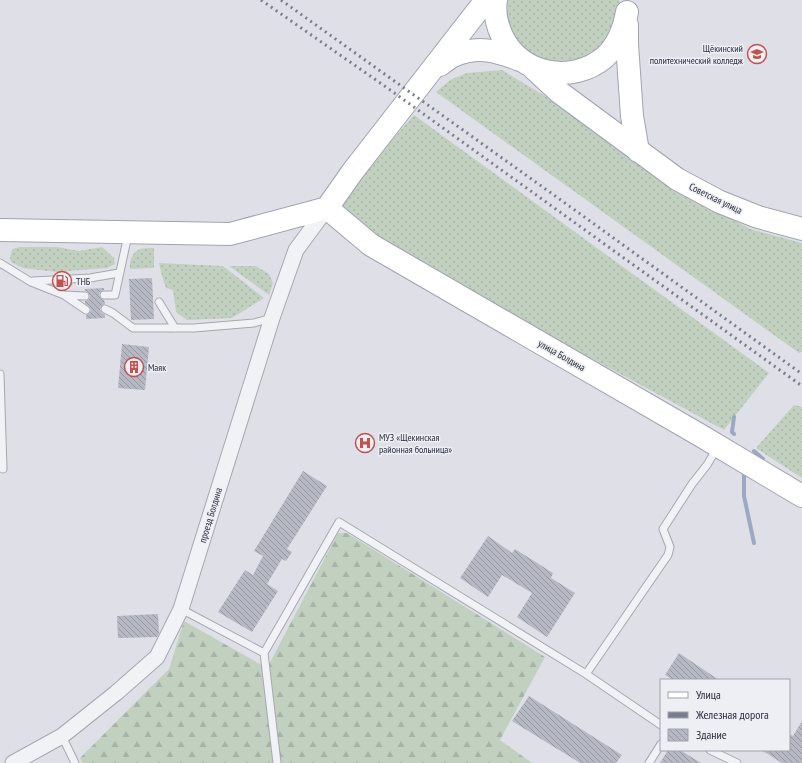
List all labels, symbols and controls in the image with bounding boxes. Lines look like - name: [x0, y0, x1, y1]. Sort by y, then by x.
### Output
- place label: Щёкинский политехнический колледж: [650, 42, 744, 67]
- school or university icon: Щёкинский политехнический колледж: [746, 43, 768, 65]
- street label: Советская улица: [687, 180, 745, 217]
- fuel station icon: ТНБ: [51, 270, 73, 292]
- place label: ТНБ: [76, 275, 91, 288]
- street label: улица Болдина: [536, 337, 588, 374]
- building icon: Маяк: [123, 356, 145, 378]
- place label: Маяк: [148, 361, 166, 374]
- place label: МУЗ «Щекинская районная больница»: [379, 431, 452, 456]
- hospital icon: МУЗ «Щекинская районная больница»: [354, 432, 376, 454]
- street label: проезд Болдина: [196, 486, 225, 544]
- legend: [660, 679, 790, 751]
- text: Улица: [696, 687, 721, 702]
- text: Железная дорога: [695, 707, 769, 722]
- text: Здание: [696, 727, 727, 742]

